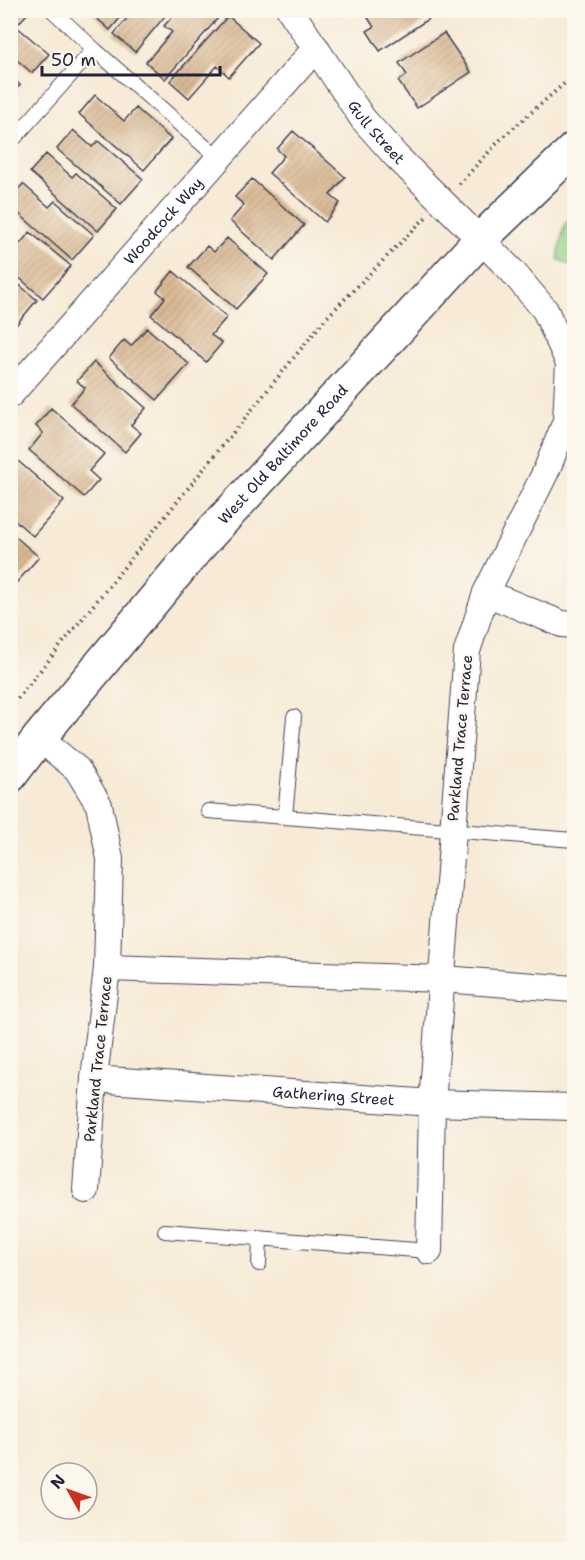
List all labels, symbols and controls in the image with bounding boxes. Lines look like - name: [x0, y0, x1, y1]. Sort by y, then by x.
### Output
- scale bar: [42, 39, 220, 77]
- text: 50 m: [51, 48, 96, 72]
- street label: Gull Street: [343, 96, 409, 169]
- street label: Woodcock Way: [119, 173, 207, 269]
- street label: West Old Baltimore Road: [214, 380, 353, 529]
- street label: Parkland Trace Terrace: [443, 654, 477, 822]
- street label: Parkland Trace Terrace: [79, 975, 117, 1143]
- street label: Gathering Street: [272, 1082, 395, 1110]
- north arrow: [39, 1461, 99, 1521]
- text: N: [46, 1470, 70, 1493]

